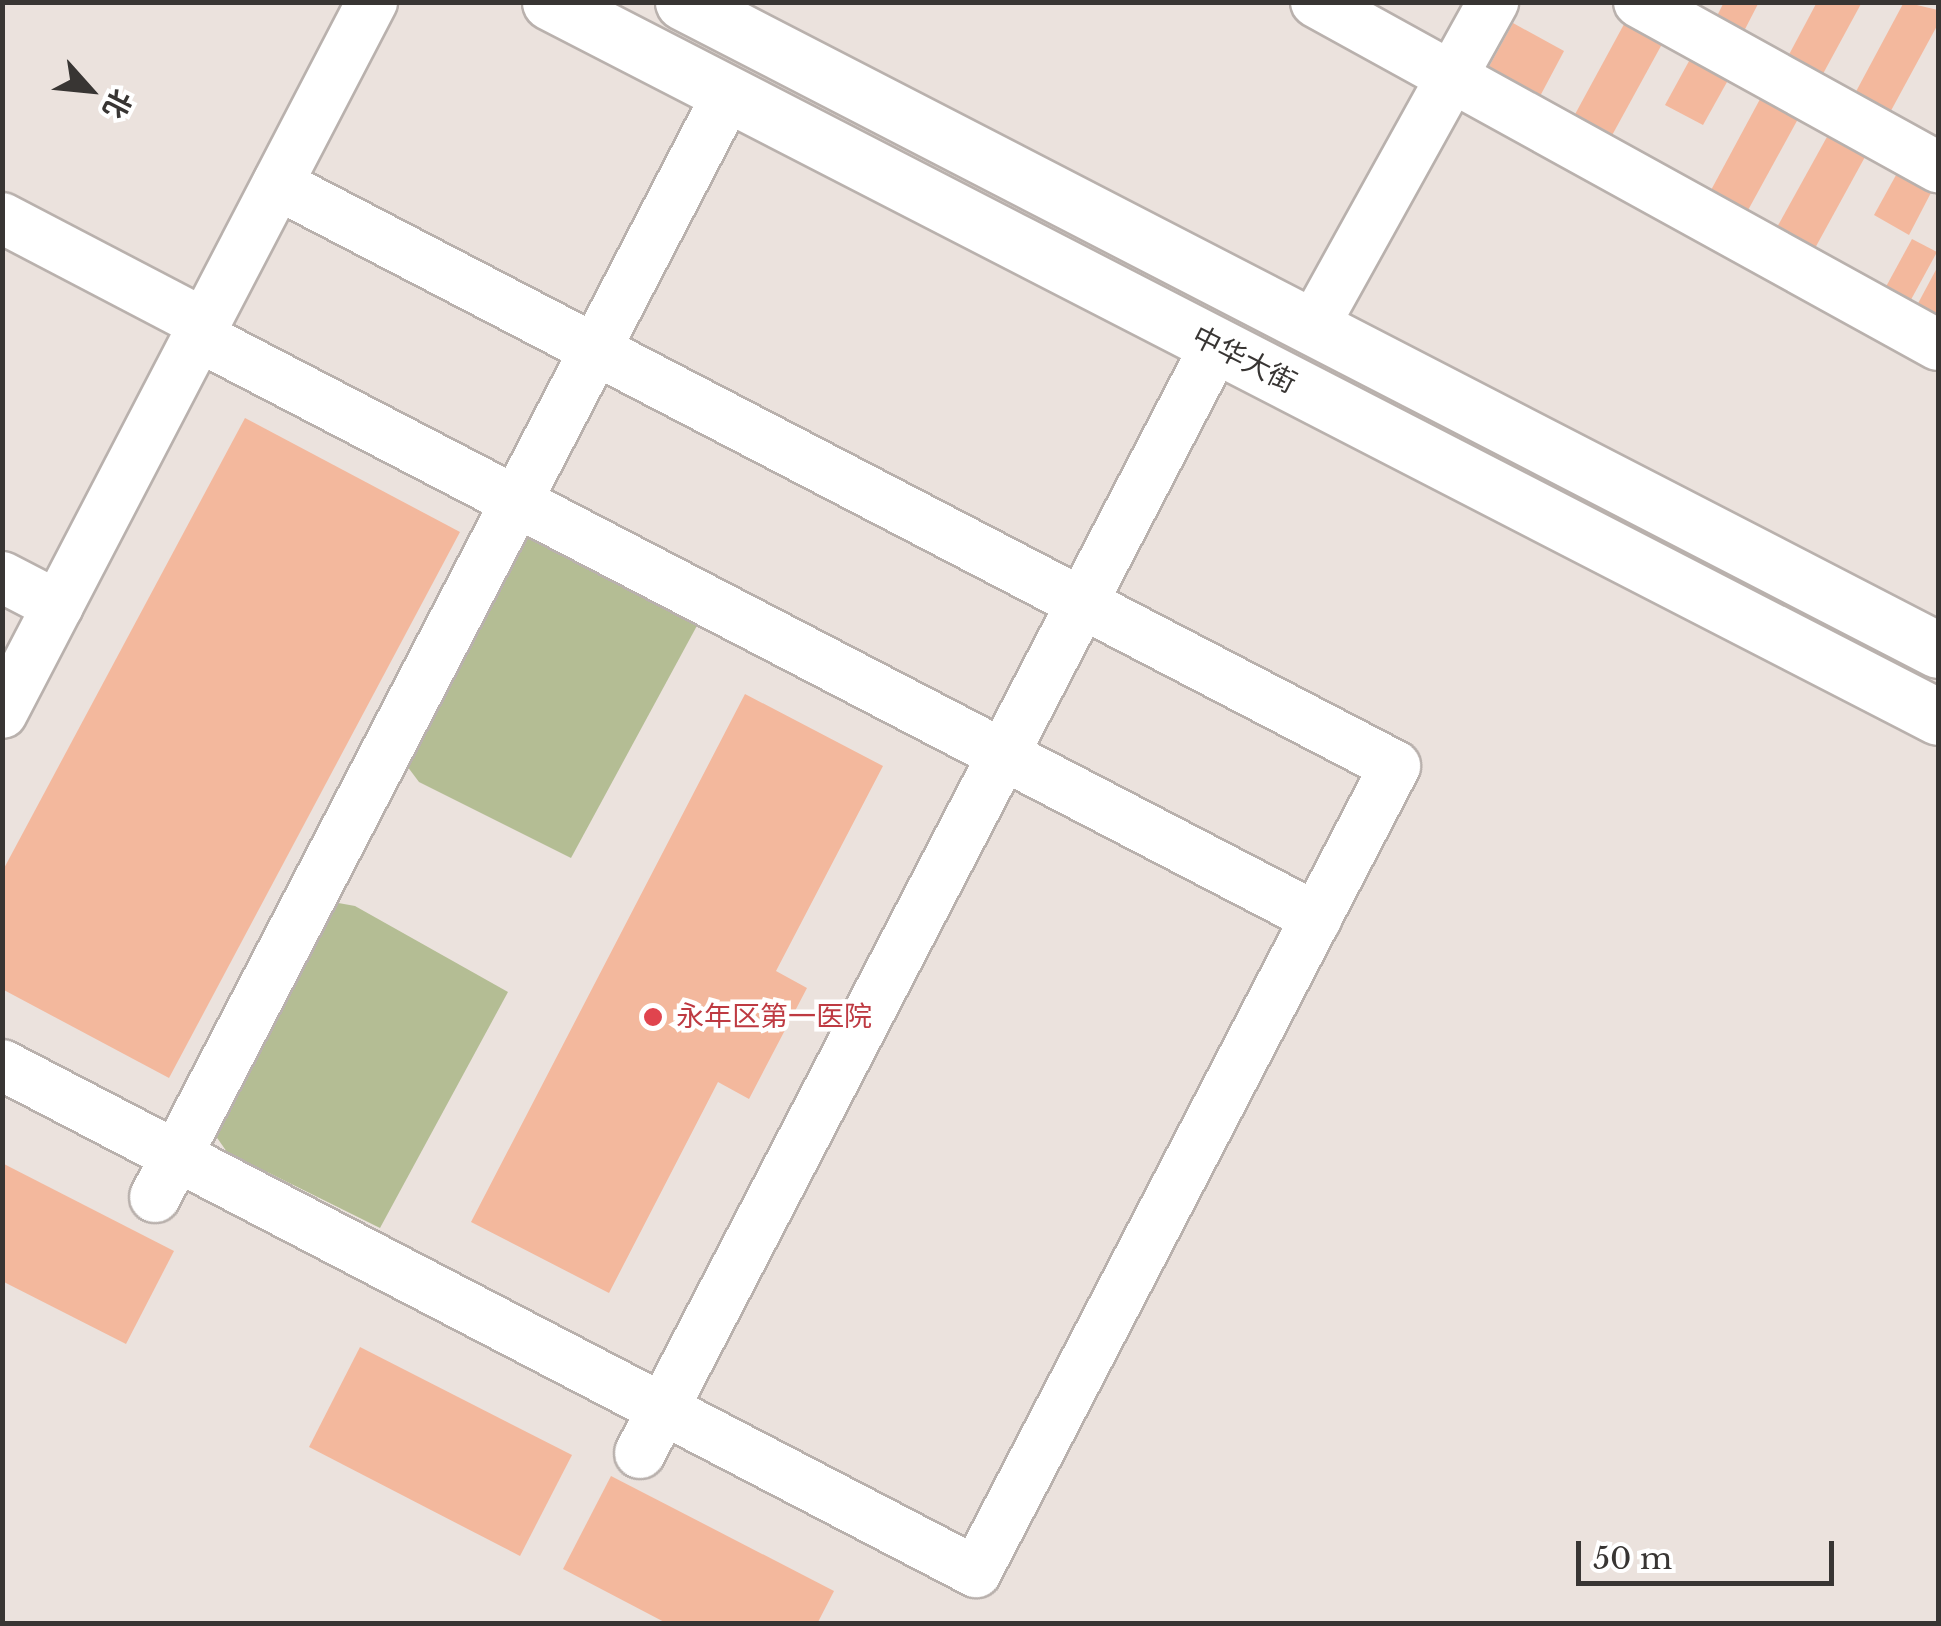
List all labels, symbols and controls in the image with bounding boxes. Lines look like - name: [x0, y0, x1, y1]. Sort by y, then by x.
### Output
- north arrow: [40, 40, 140, 140]
- text: 北: [95, 83, 139, 124]
- street label: 中华大街: [1186, 320, 1302, 400]
- place label: 永年区第一医院: [676, 1000, 872, 1034]
- marker: 永年区第一医院: [640, 1004, 666, 1030]
- scale bar: [1581, 1521, 1838, 1583]
- text: 50 m: [1593, 1540, 1672, 1577]

